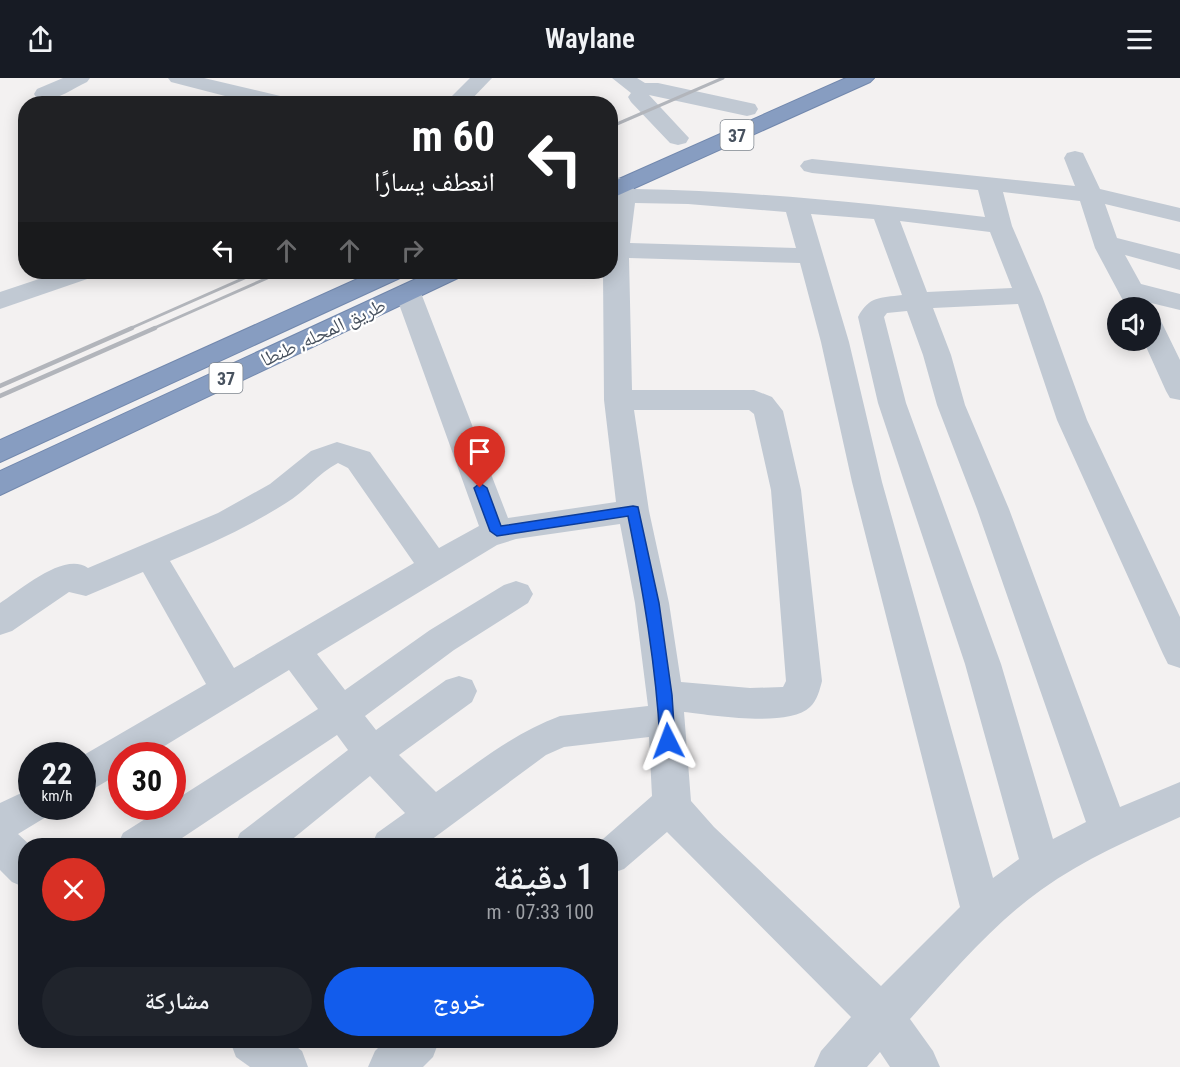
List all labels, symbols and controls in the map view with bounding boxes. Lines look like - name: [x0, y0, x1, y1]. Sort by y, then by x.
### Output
- icon: share: [24, 23, 57, 56]
- text: Waylane: [545, 23, 635, 55]
- icon: menu: [1123, 23, 1156, 56]
- text: 60 m: [412, 112, 495, 161]
- icon: left: [516, 120, 594, 198]
- road number: 37: [720, 120, 754, 150]
- text: انعطف يسارًا: [374, 166, 495, 198]
- icon: left: [207, 234, 240, 267]
- icon: ahead: [270, 234, 303, 267]
- icon: ahead: [333, 234, 366, 267]
- icon: right: [396, 234, 429, 267]
- street label: طريق المحله, طنطا: [257, 293, 389, 371]
- map controls: [1107, 297, 1161, 351]
- button: sound: [1107, 297, 1161, 351]
- road number: 37: [210, 363, 242, 393]
- pin: [454, 426, 505, 488]
- icon: arrive: [463, 435, 496, 468]
- position arrow: [636, 709, 700, 773]
- speed limit sign: 30: [108, 742, 186, 820]
- text: 22: [42, 756, 72, 791]
- text: km/h: [42, 787, 72, 805]
- text: 1 دقيقة: [493, 856, 594, 898]
- button: close: [42, 858, 105, 921]
- text: 100 m · 07:33: [487, 900, 594, 924]
- button: مشاركة: [42, 967, 312, 1036]
- button: خروج: [324, 967, 594, 1036]

